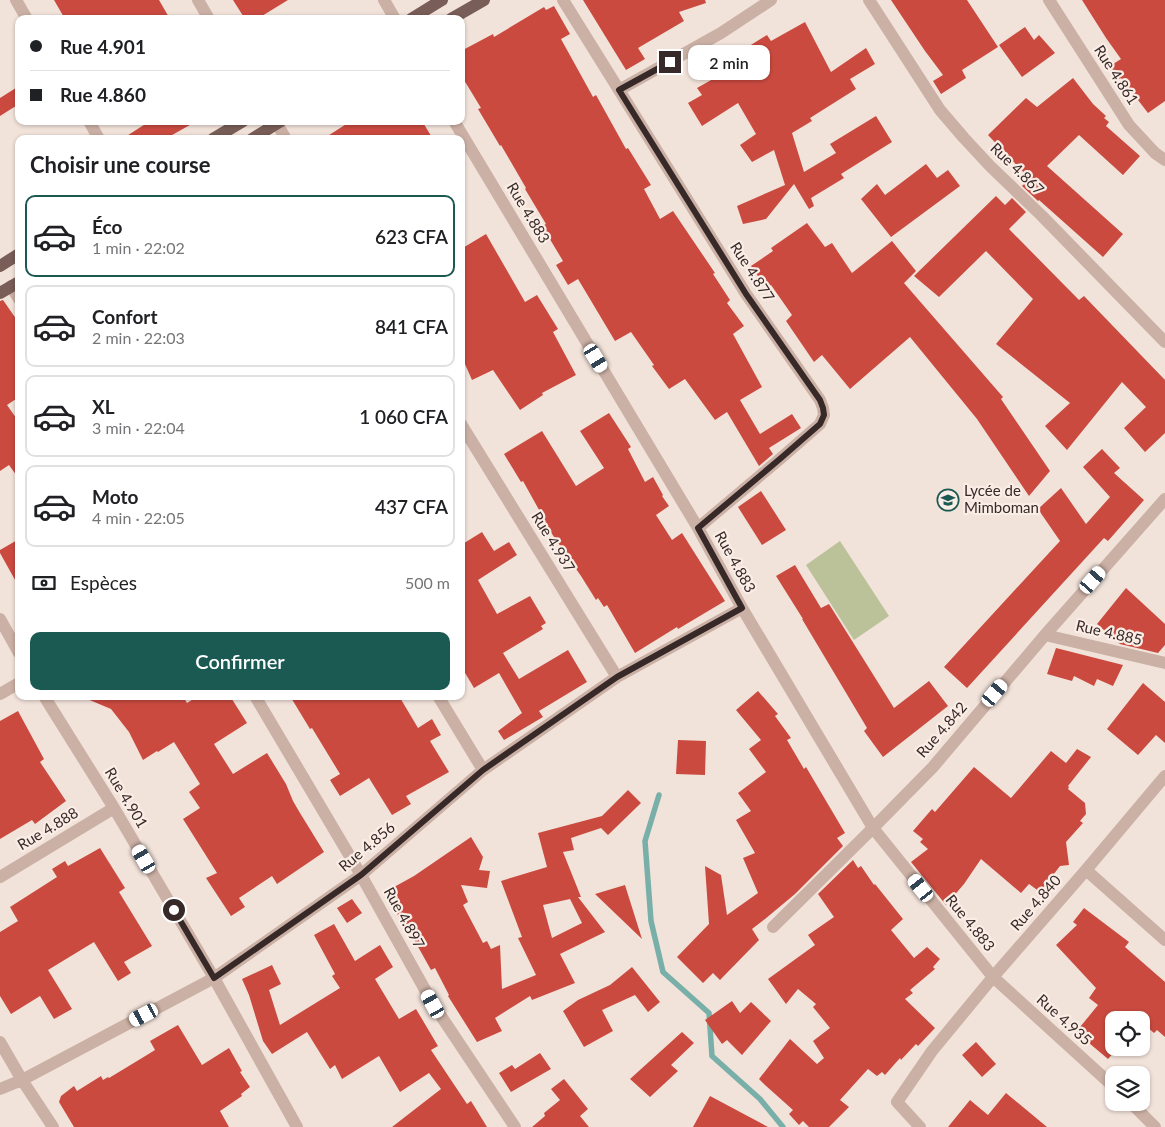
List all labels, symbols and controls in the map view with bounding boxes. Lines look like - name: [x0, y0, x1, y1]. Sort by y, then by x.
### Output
- text: Rue 4.901: [60, 35, 146, 58]
- street label: Rue 4.861: [1091, 41, 1143, 108]
- callout: 2 min: [688, 44, 770, 80]
- route end: [659, 51, 681, 73]
- text: 2 min: [709, 53, 749, 72]
- text: Rue 4.860: [60, 83, 146, 106]
- street label: Rue 4.867: [987, 138, 1048, 198]
- text: Choisir une course: [30, 151, 211, 178]
- street label: Rue 4.883: [504, 179, 554, 246]
- icon: car: [32, 214, 77, 259]
- text: Éco: [92, 215, 122, 238]
- text: 623 CFA: [375, 225, 448, 248]
- text: 1 min · 22:02: [92, 238, 185, 257]
- street label: Rue 4.877: [727, 238, 779, 305]
- icon: car: [32, 304, 77, 349]
- text: Confort: [92, 305, 157, 328]
- text: 841 CFA: [375, 315, 448, 338]
- text: 2 min · 22:03: [92, 328, 185, 347]
- car: [581, 341, 610, 375]
- icon: car: [32, 394, 77, 439]
- text: XL: [92, 395, 115, 418]
- text: 1 060 CFA: [359, 405, 448, 428]
- text: 3 min · 22:04: [92, 418, 185, 437]
- place label: Lycée de Mimboman: [964, 481, 1039, 516]
- icon: car: [32, 484, 77, 529]
- text: Moto: [92, 485, 138, 508]
- school or university icon: Lycée de Mimboman: [936, 488, 960, 512]
- text: 437 CFA: [375, 495, 448, 518]
- text: 4 min · 22:05: [92, 508, 185, 527]
- street label: Rue 4.937: [528, 508, 580, 575]
- street label: Rue 4.883: [712, 528, 760, 595]
- car: [1077, 564, 1108, 596]
- icon: cash: [30, 569, 58, 597]
- text: Espèces: [70, 571, 137, 594]
- text: 500 m: [405, 573, 450, 592]
- street label: Rue 4.885: [1074, 616, 1144, 648]
- button: Confirmer: [30, 632, 450, 690]
- car: [979, 677, 1010, 709]
- street label: Rue 4.842: [912, 698, 970, 761]
- street label: Rue 4.901: [102, 764, 152, 831]
- street label: Rue 4.888: [14, 803, 81, 853]
- street label: Rue 4.856: [335, 817, 398, 875]
- car: [130, 842, 157, 876]
- street label: Rue 4.840: [1006, 871, 1064, 934]
- car: [905, 872, 936, 904]
- street label: Rue 4.897: [381, 884, 429, 952]
- street label: Rue 4.883: [943, 890, 999, 954]
- route start: [163, 899, 185, 921]
- car: [419, 987, 446, 1021]
- street label: Rue 4.935: [1034, 990, 1096, 1049]
- car: [127, 1001, 160, 1029]
- map controls: [1105, 1011, 1150, 1111]
- button: locate: [1105, 1011, 1150, 1056]
- button: layers: [1105, 1066, 1150, 1111]

